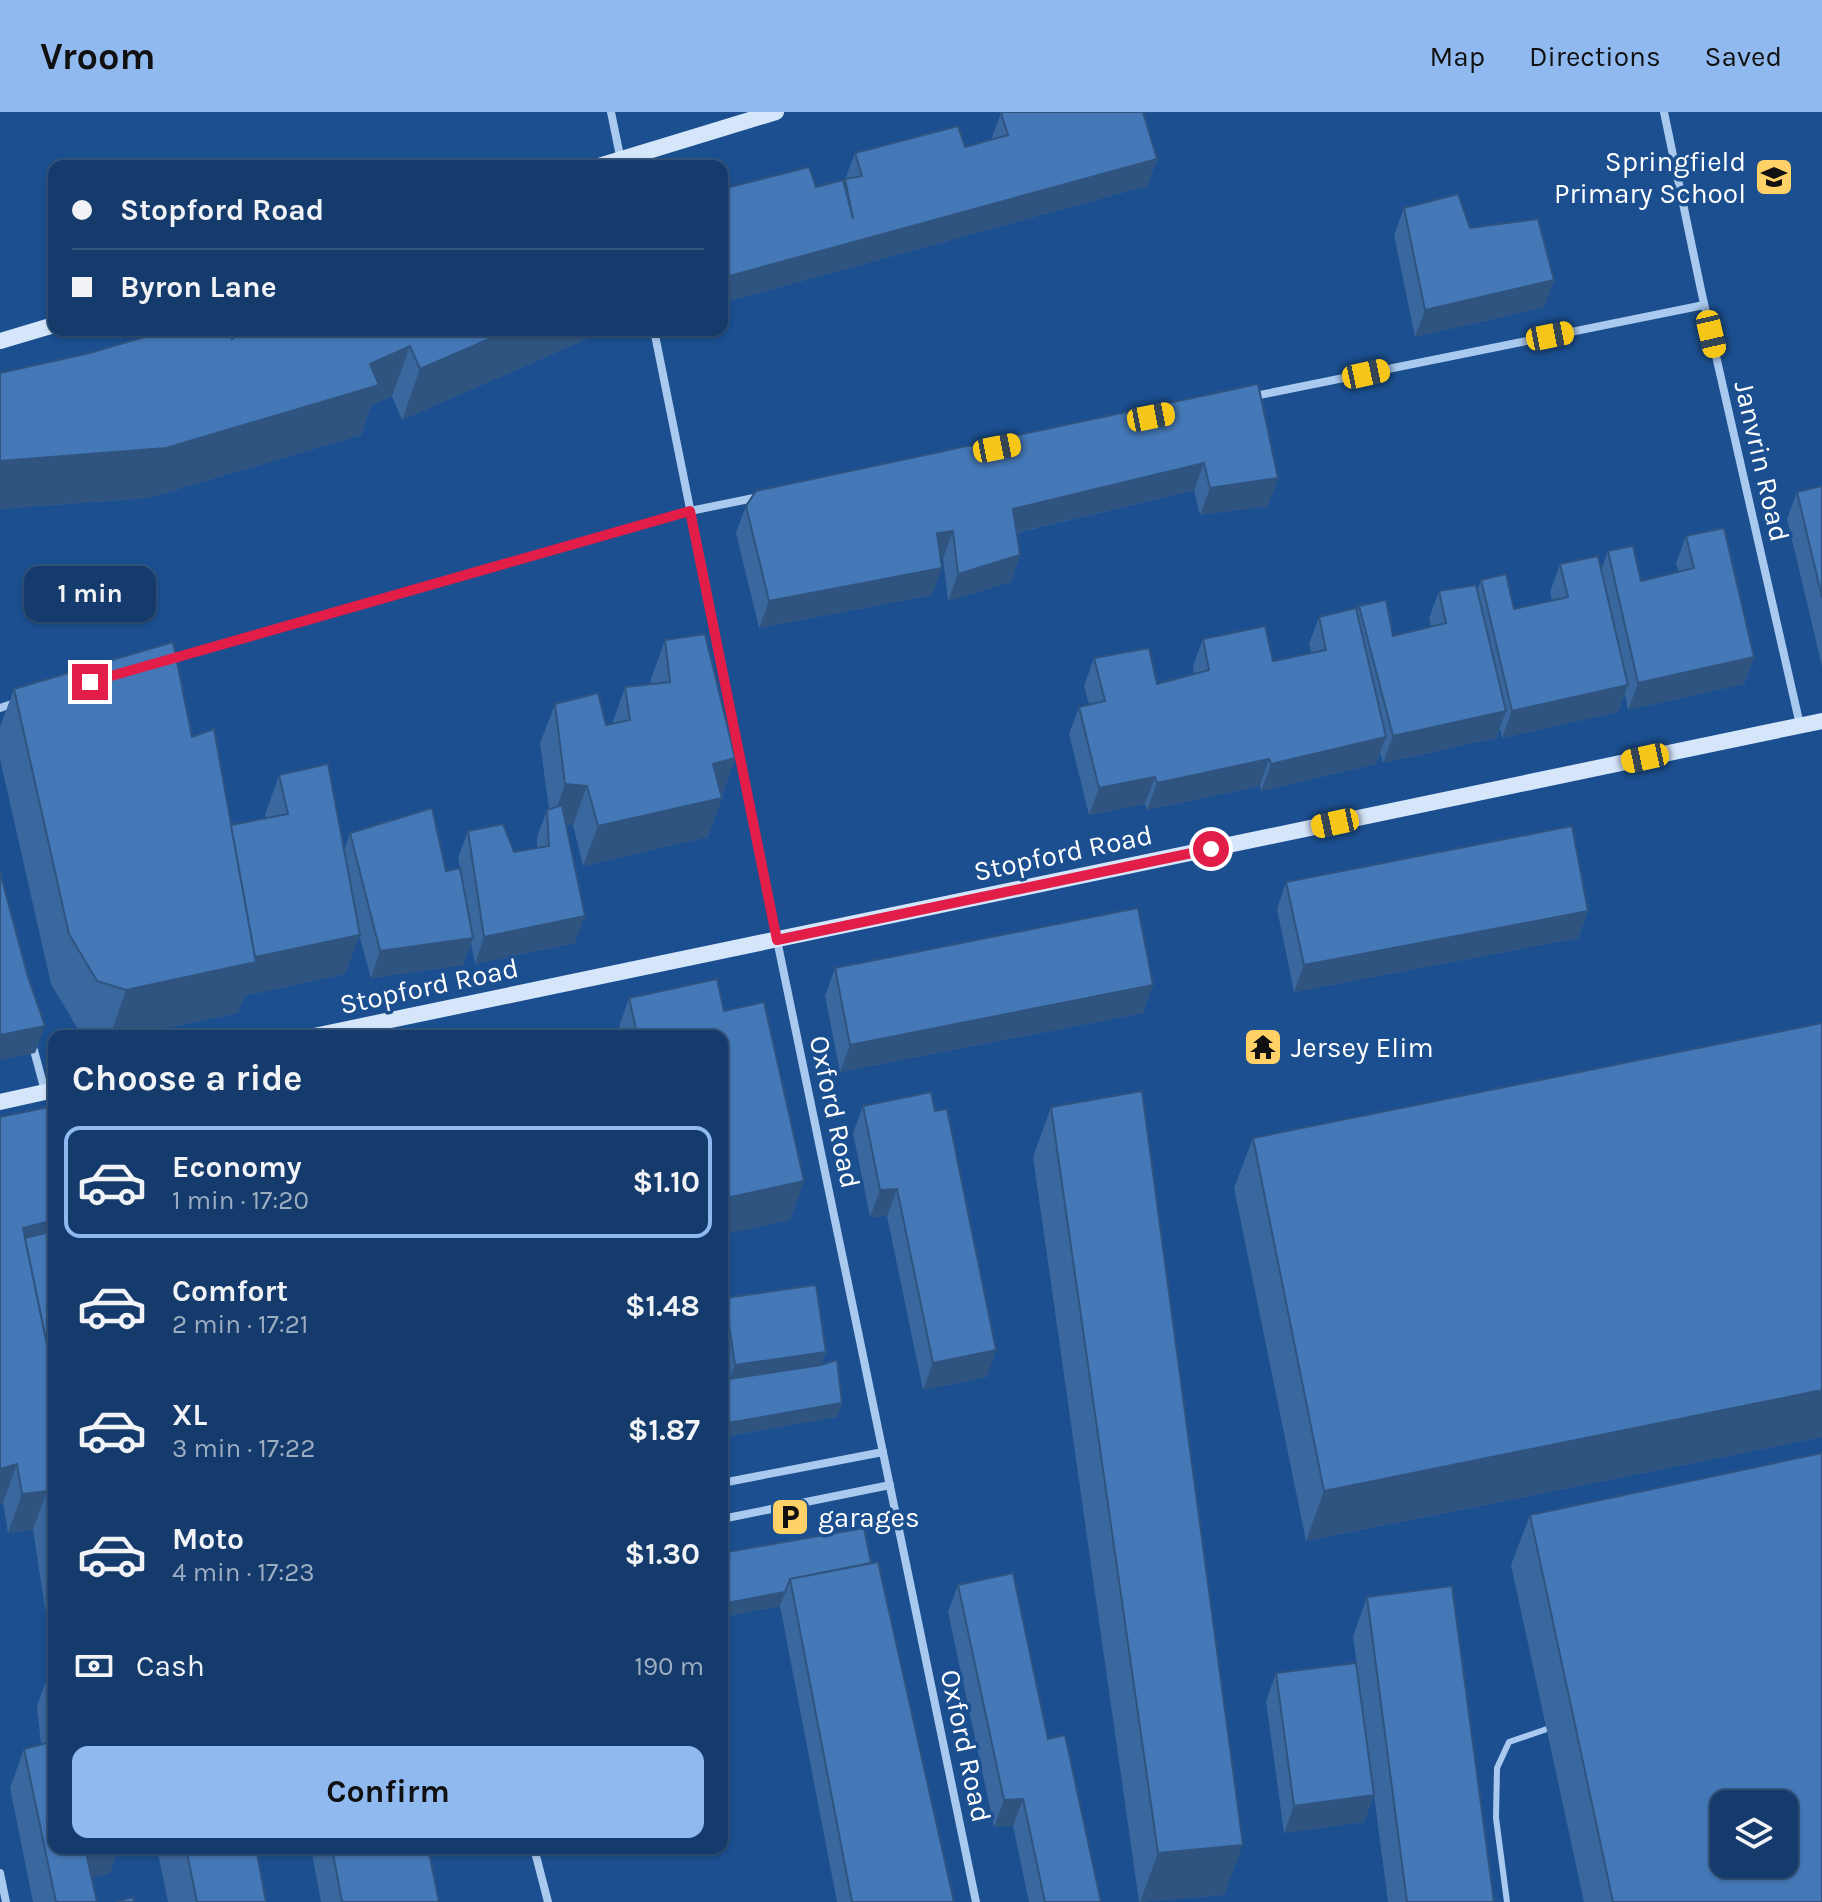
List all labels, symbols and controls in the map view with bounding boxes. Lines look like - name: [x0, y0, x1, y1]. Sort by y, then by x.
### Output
- text: Vroom: [40, 34, 156, 79]
- text: Map: [1430, 40, 1485, 73]
- text: Directions: [1529, 40, 1661, 73]
- text: Saved: [1705, 40, 1782, 73]
- place label: Springfield Primary School: [1554, 145, 1746, 210]
- school or university icon: Springfield Primary School: [1753, 156, 1795, 198]
- text: Stopford Road: [120, 192, 324, 228]
- text: Byron Lane: [120, 269, 277, 305]
- car: [1694, 308, 1728, 360]
- car: [1524, 320, 1576, 352]
- car: [1340, 357, 1392, 391]
- street label: Janvrin Road: [1727, 377, 1797, 545]
- car: [1125, 401, 1177, 433]
- car: [971, 432, 1023, 464]
- callout: 1 min: [24, 566, 156, 622]
- text: 1 min: [57, 578, 123, 609]
- route end: [72, 664, 108, 700]
- car: [1619, 741, 1671, 775]
- car: [1309, 806, 1361, 840]
- street label: Stopford Road: [971, 818, 1155, 888]
- route start: [1193, 831, 1229, 867]
- street label: Stopford Road: [337, 951, 521, 1021]
- temple icon: Jersey Elim: [1242, 1026, 1284, 1068]
- place label: Jersey Elim: [1291, 1031, 1434, 1064]
- street label: Oxford Road: [803, 1033, 867, 1191]
- text: Choose a ride: [72, 1057, 302, 1099]
- icon: car: [76, 1146, 148, 1218]
- text: Economy: [172, 1149, 302, 1185]
- text: $1.10: [633, 1164, 700, 1200]
- text: 1 min · 17:20: [172, 1185, 309, 1216]
- icon: car: [76, 1270, 148, 1342]
- text: Comfort: [172, 1273, 288, 1309]
- text: $1.48: [625, 1288, 700, 1324]
- text: 2 min · 17:21: [172, 1309, 308, 1340]
- icon: car: [76, 1394, 148, 1466]
- text: XL: [172, 1397, 207, 1433]
- text: $1.87: [628, 1412, 700, 1448]
- text: 3 min · 17:22: [172, 1433, 315, 1464]
- parking icon: garages: [769, 1496, 811, 1538]
- place label: garages: [818, 1501, 920, 1534]
- icon: car: [76, 1518, 148, 1590]
- text: Moto: [172, 1521, 244, 1557]
- text: $1.30: [625, 1536, 700, 1572]
- text: 4 min · 17:23: [172, 1557, 315, 1588]
- icon: cash: [72, 1644, 116, 1688]
- text: Cash: [136, 1648, 205, 1684]
- text: 190 m: [634, 1651, 704, 1682]
- street label: Oxford Road: [934, 1667, 998, 1825]
- button: Confirm: [72, 1746, 704, 1838]
- map controls: [1710, 1790, 1798, 1878]
- button: layers: [1710, 1790, 1798, 1878]

